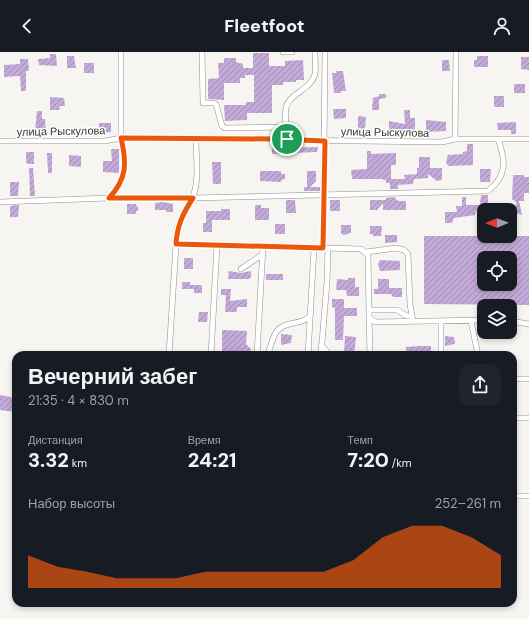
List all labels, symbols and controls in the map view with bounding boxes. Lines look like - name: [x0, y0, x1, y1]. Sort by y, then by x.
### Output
- text: Fleetfoot: [224, 14, 305, 38]
- icon: back: [16, 15, 38, 37]
- icon: person: [491, 15, 513, 37]
- pin: [270, 122, 304, 156]
- street label: улица Рыскулова: [17, 123, 106, 139]
- street label: улица Рыскулова: [341, 124, 430, 140]
- icon: arrive: [276, 128, 298, 150]
- north arrow: [477, 203, 517, 243]
- map controls: [477, 203, 517, 339]
- button: locate: [477, 251, 517, 291]
- button: layers: [477, 299, 517, 339]
- text: Вечерний забег: [28, 362, 197, 391]
- button: share: [459, 364, 501, 406]
- text: 21:35 · 4 × 830 m: [28, 392, 129, 409]
- text: Дистанция: [28, 433, 83, 447]
- text: Время: [188, 433, 221, 447]
- text: Темп: [347, 433, 373, 447]
- text: 3.32: [28, 447, 69, 473]
- text: 24:21: [188, 447, 236, 473]
- text: 7:20: [347, 447, 389, 473]
- text: km: [69, 456, 87, 470]
- text: /km: [389, 456, 411, 470]
- text: Набор высоты: [28, 495, 115, 512]
- text: 252–261 m: [435, 495, 501, 512]

